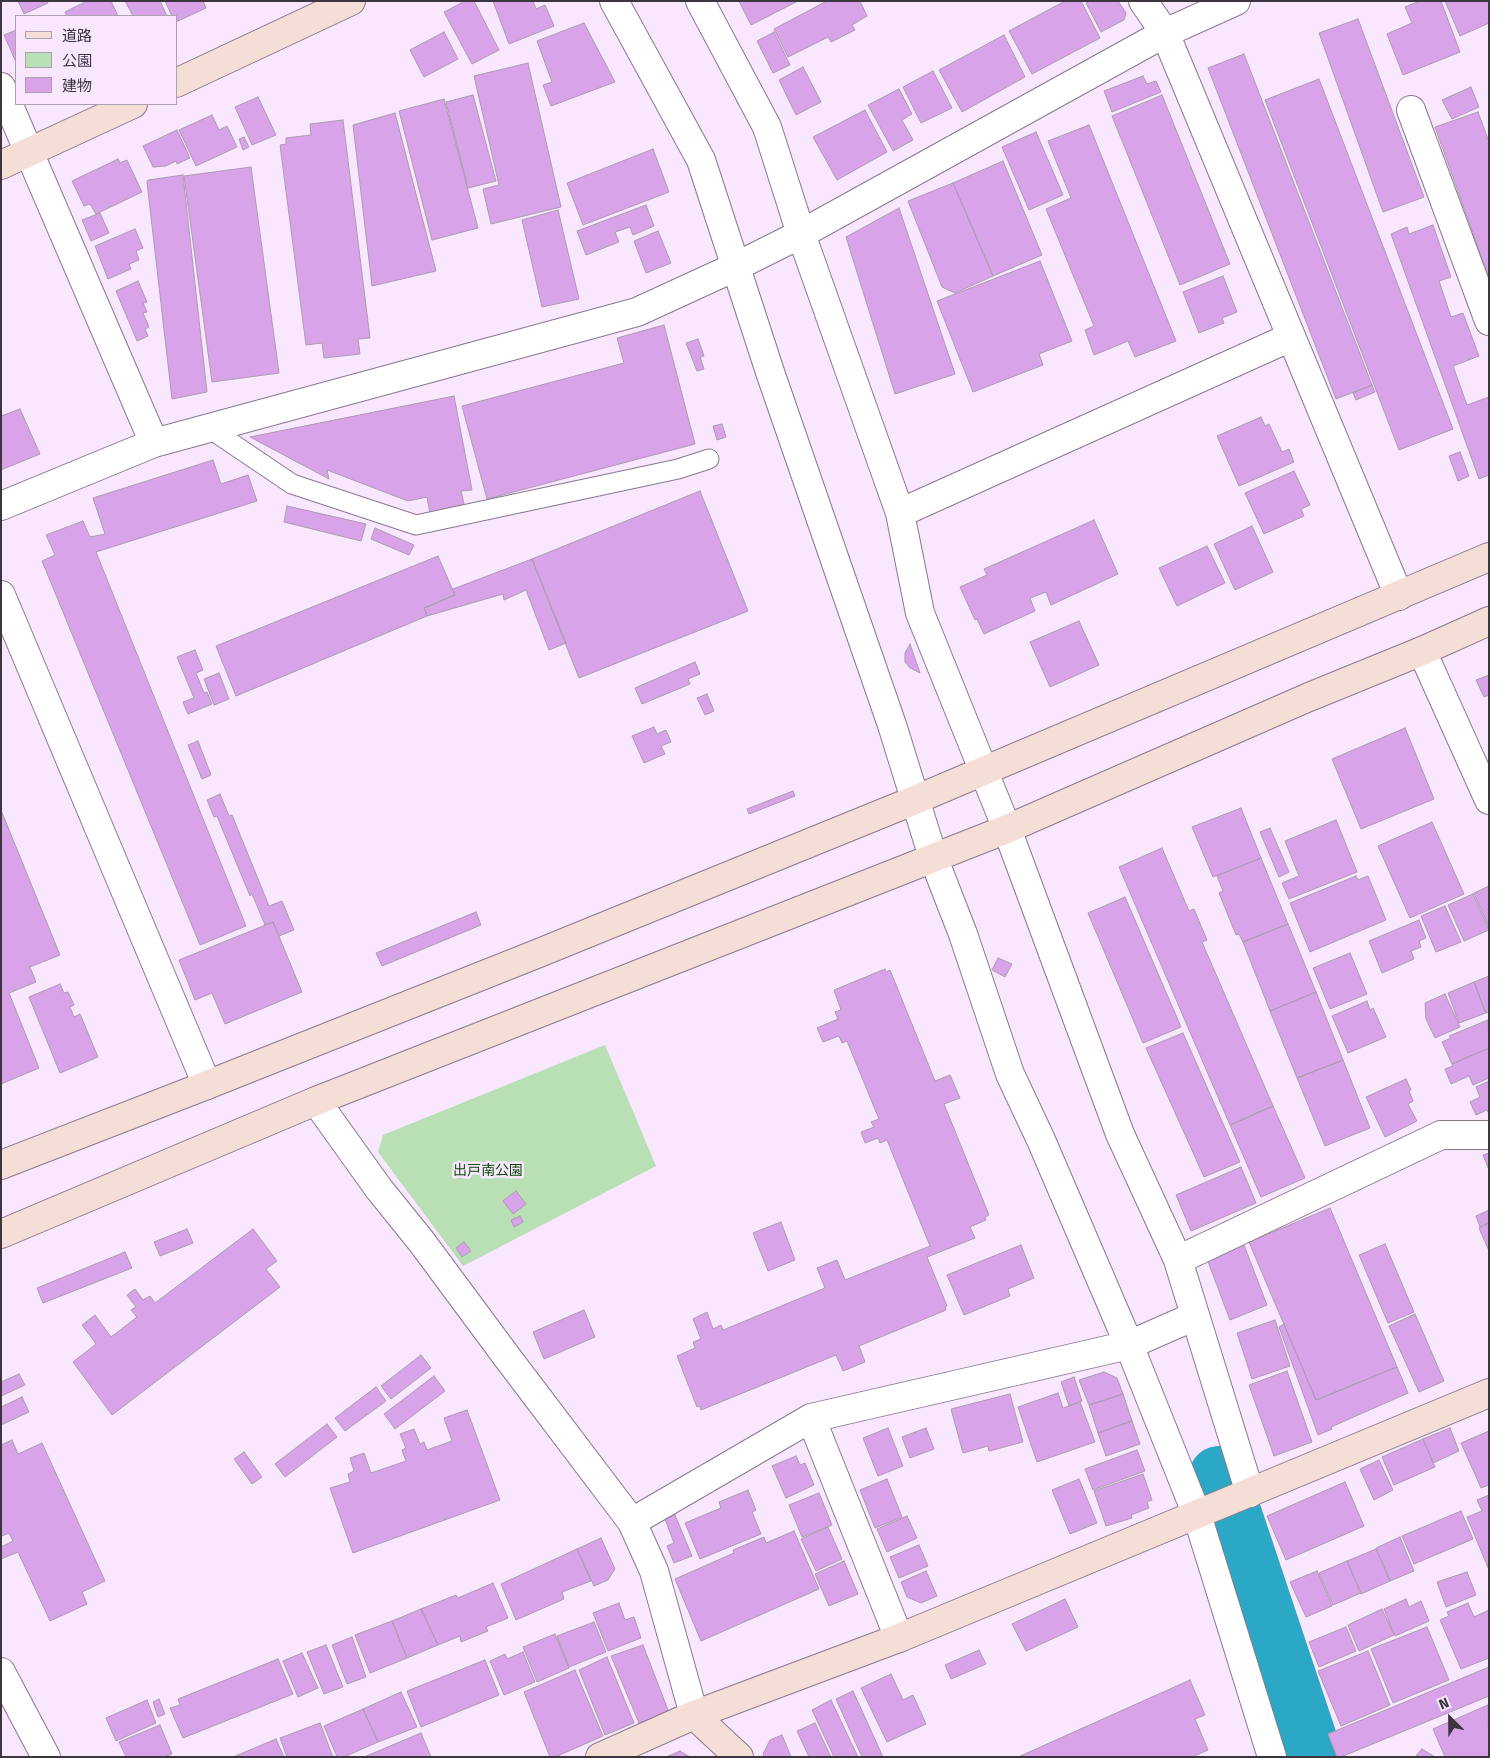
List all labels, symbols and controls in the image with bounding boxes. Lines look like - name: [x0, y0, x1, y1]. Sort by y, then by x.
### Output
- legend: [15, 15, 178, 105]
- text: 道路: [62, 27, 92, 45]
- text: 公園: [62, 52, 92, 70]
- text: 建物: [62, 77, 92, 95]
- park label: 出戸南公園: [453, 1163, 523, 1179]
- north arrow: [1425, 1693, 1475, 1743]
- text: N: [1436, 1694, 1452, 1713]

